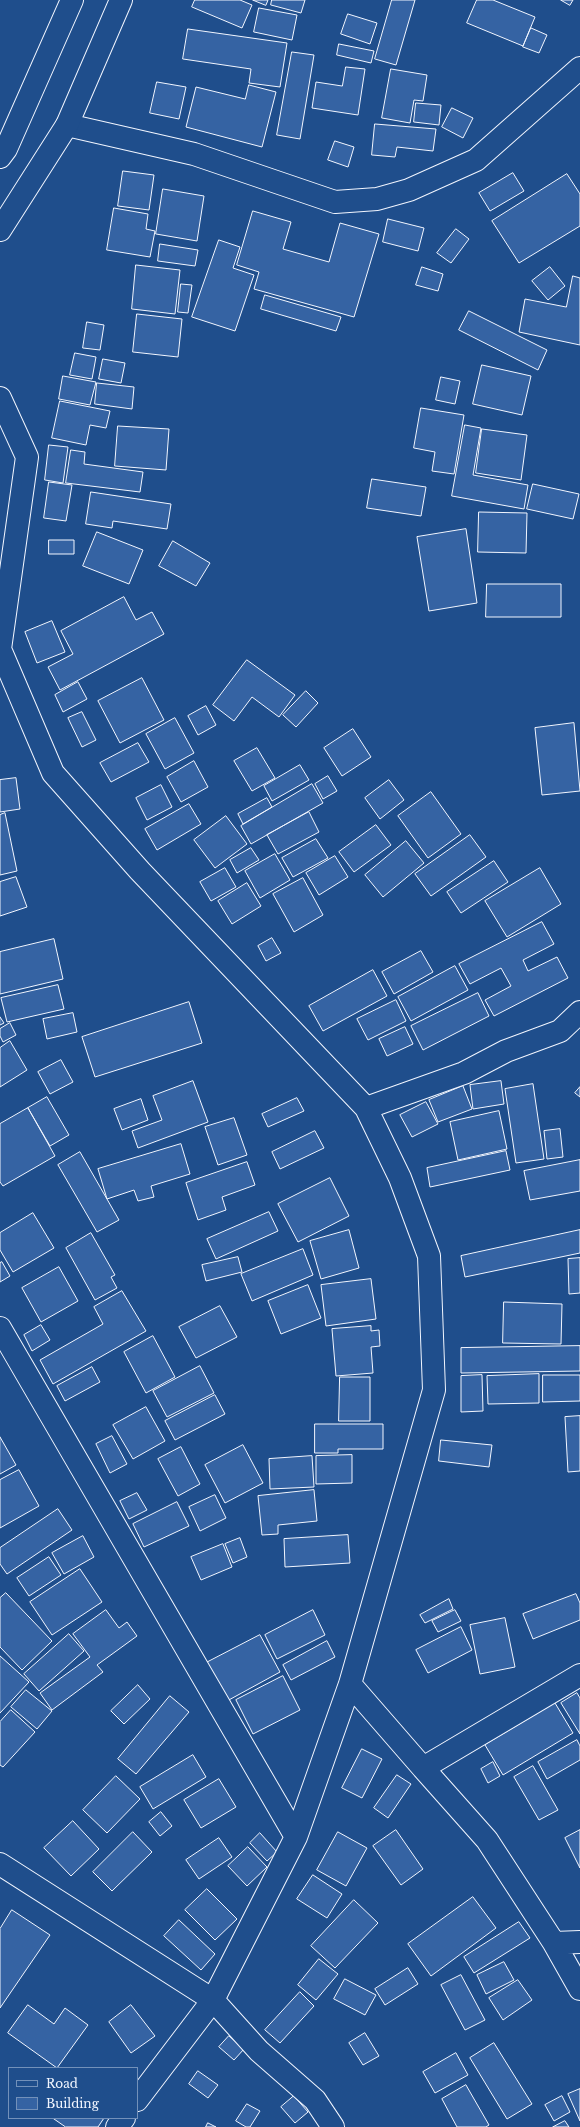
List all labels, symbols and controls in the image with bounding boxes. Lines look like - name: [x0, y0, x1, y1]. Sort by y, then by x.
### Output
- legend: [8, 2067, 138, 2119]
- text: Road: [46, 2076, 78, 2091]
- text: Building: [46, 2096, 99, 2111]

